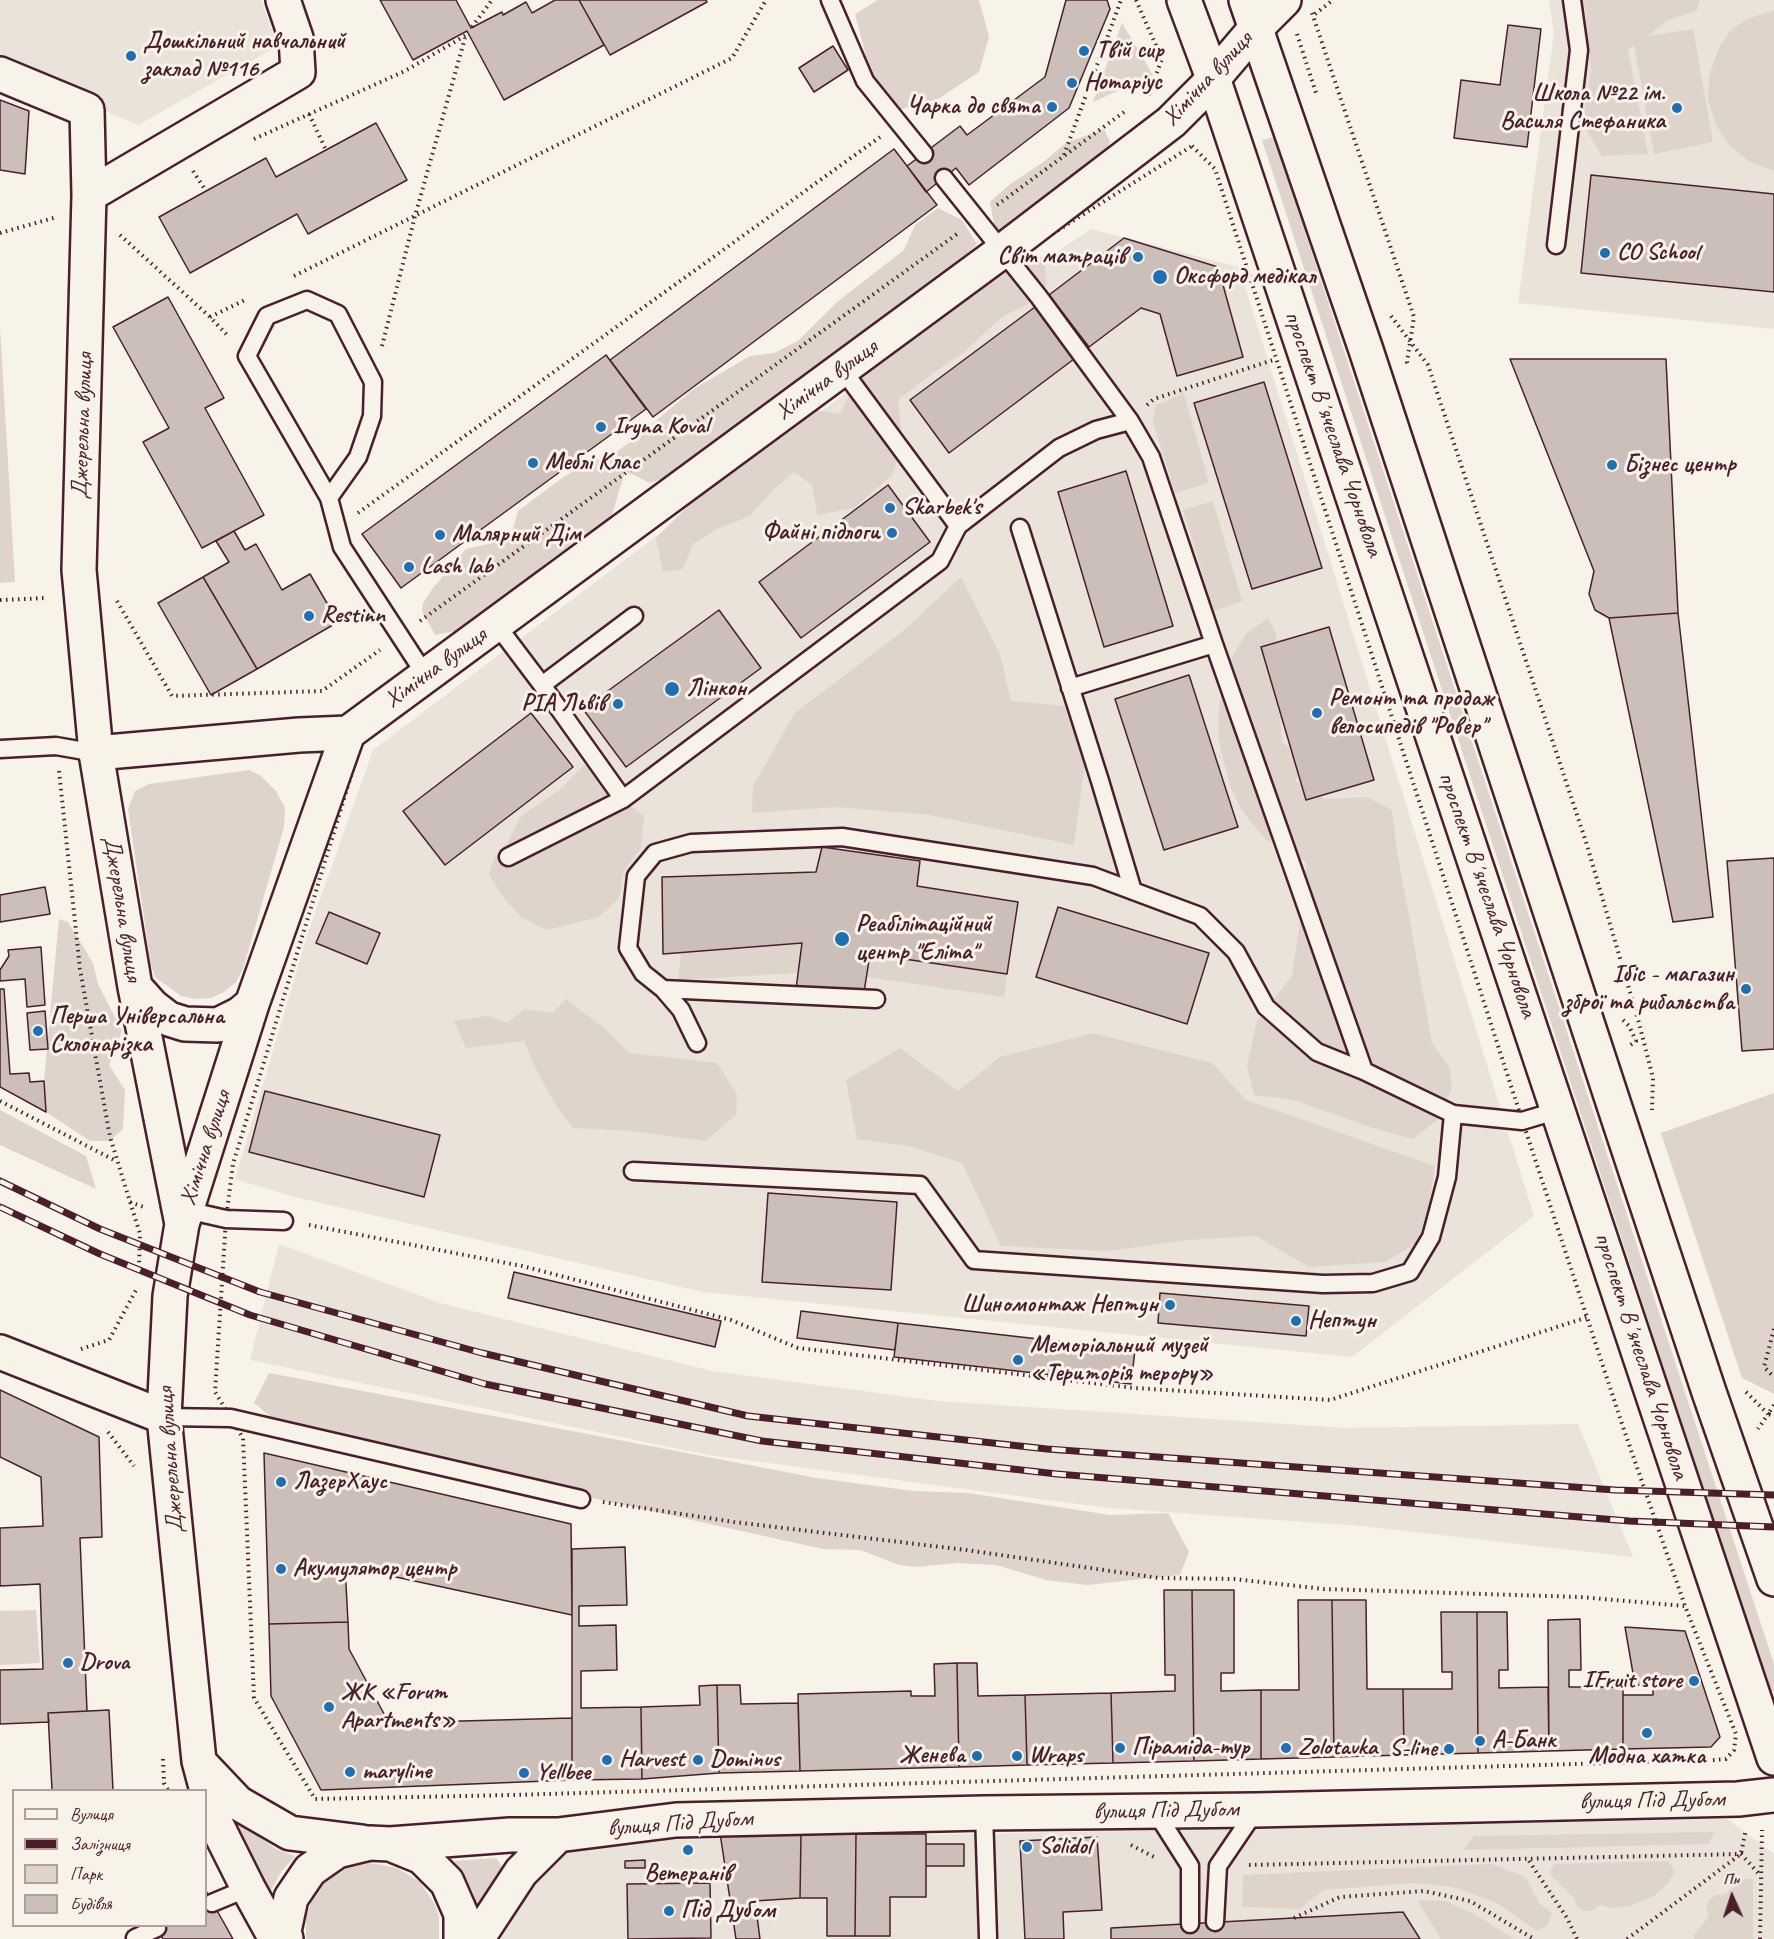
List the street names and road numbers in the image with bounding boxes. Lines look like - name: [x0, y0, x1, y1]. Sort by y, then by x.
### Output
- street label: Хімічна вулиця: [1157, 26, 1259, 132]
- street label: проспект Вʼячеслава Чорновола: [1277, 307, 1389, 561]
- street label: Хімічна вулиця: [770, 333, 884, 427]
- street label: Джерельна вулиця: [66, 352, 100, 500]
- street label: Хімічна вулиця: [379, 621, 493, 715]
- street label: проспект Вʼячеслава Чорновола: [1431, 768, 1543, 1022]
- street label: Джерельна вулиця: [96, 834, 148, 984]
- street label: Хімічна вулиця: [174, 1087, 238, 1209]
- street label: проспект Вʼячеслава Чорновола: [1587, 1229, 1695, 1483]
- street label: Джерельна вулиця: [152, 1386, 190, 1534]
- street label: вулиця Під Дубом: [1579, 1785, 1725, 1817]
- street label: вулиця Під Дубом: [1093, 1795, 1239, 1827]
- street label: вулиця Під Дубом: [607, 1805, 753, 1843]

